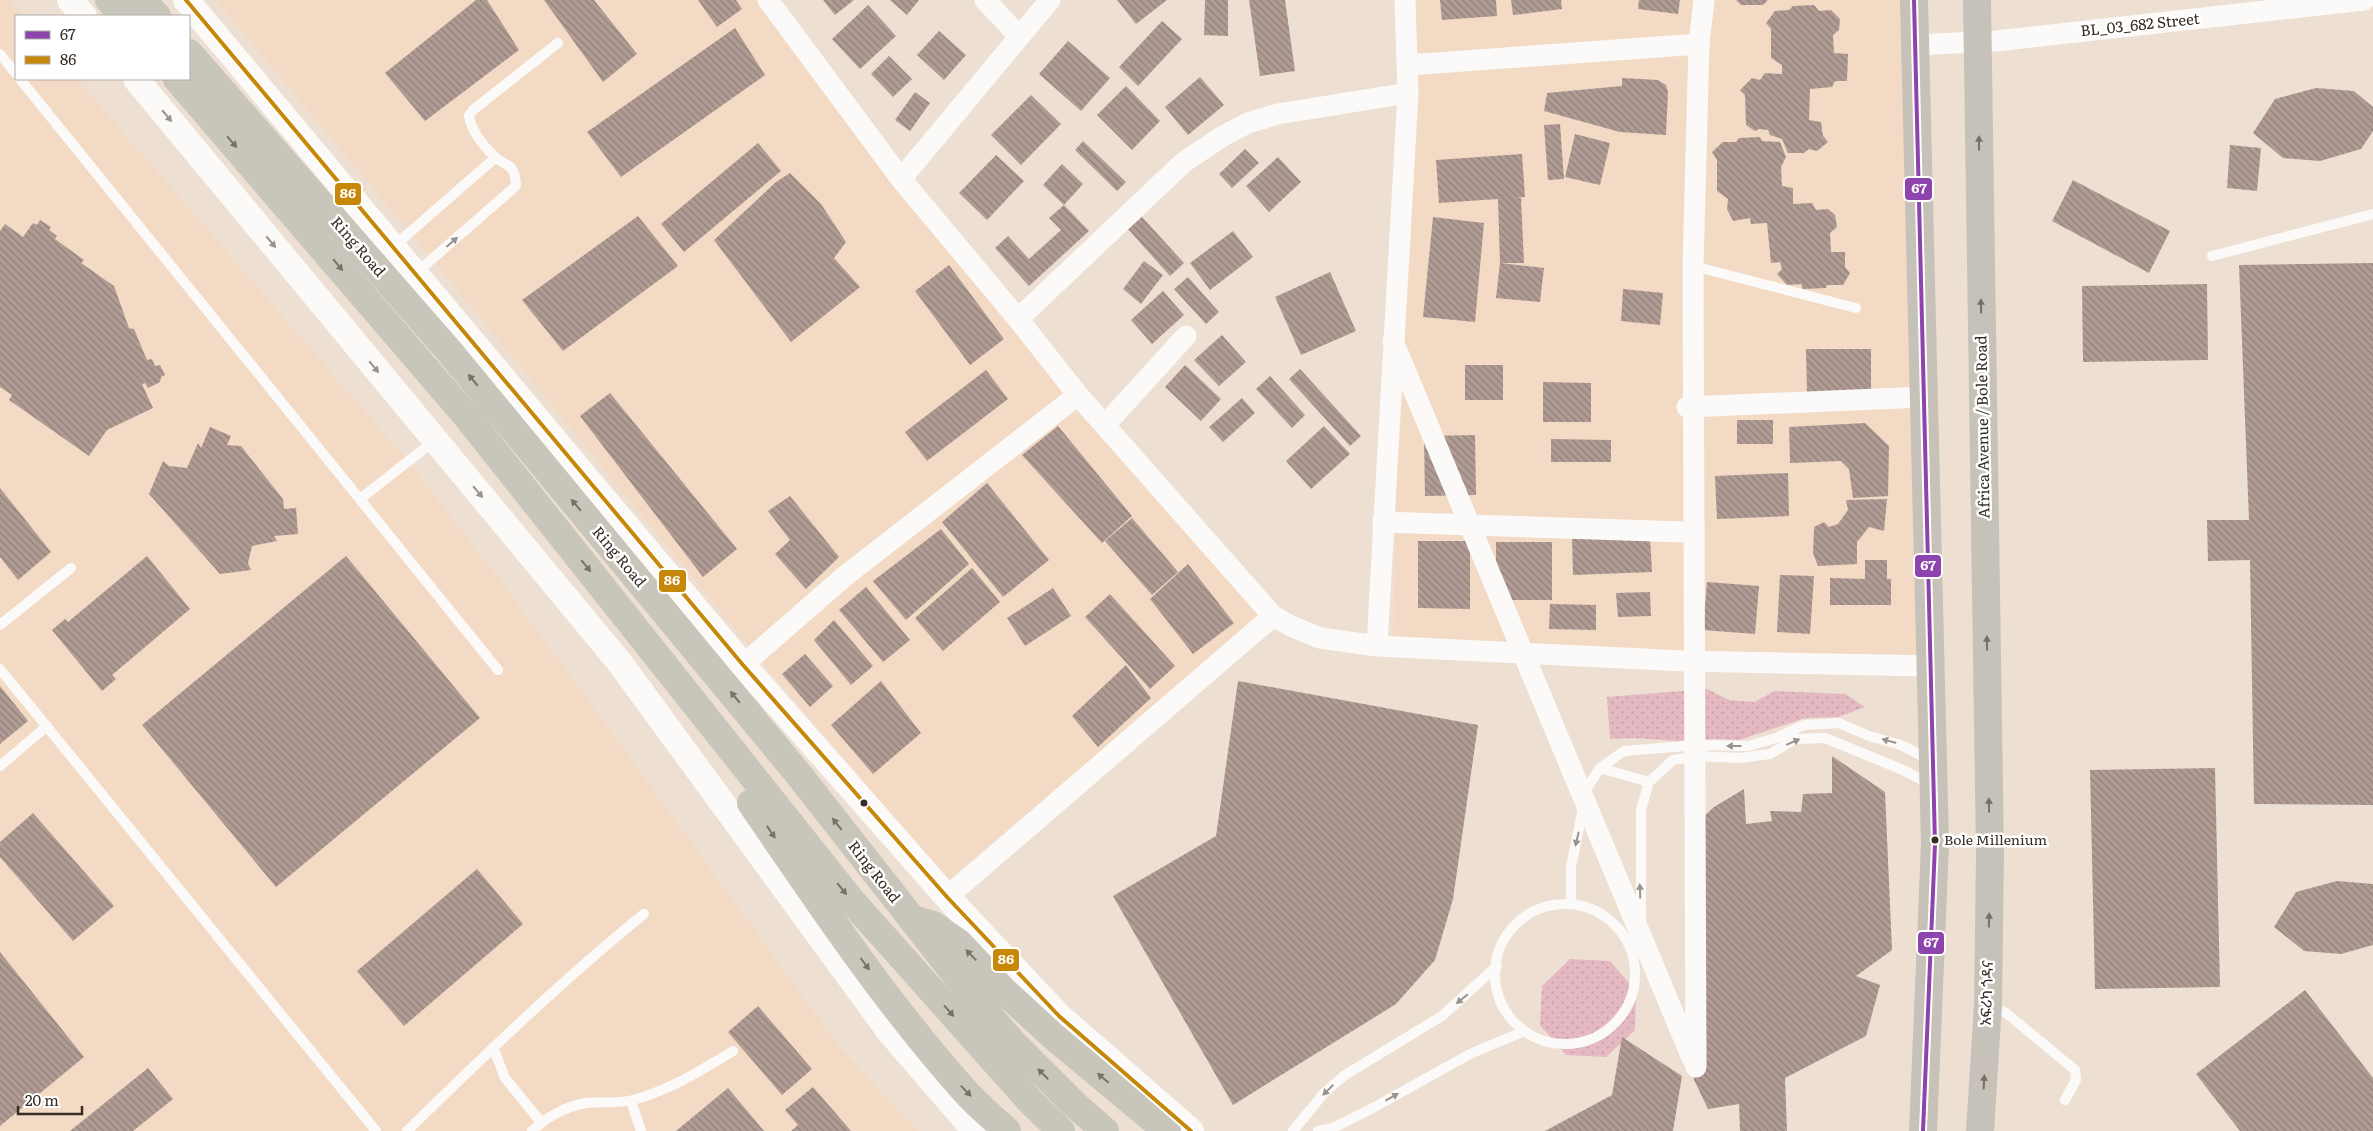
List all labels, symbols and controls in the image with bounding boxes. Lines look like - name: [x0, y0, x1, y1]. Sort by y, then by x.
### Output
- street label: BL_03_682 Street: [2079, 6, 2201, 41]
- legend: [15, 15, 190, 80]
- text: 67: [60, 22, 76, 45]
- text: 86: [60, 47, 76, 70]
- one-way arrow: [162, 110, 173, 123]
- one-way arrow: [1975, 135, 1983, 151]
- one-way arrow: [226, 136, 237, 148]
- line badge: 67: [1904, 177, 1933, 201]
- text: 67: [1911, 177, 1927, 197]
- line badge: 86: [334, 182, 362, 206]
- text: 86: [340, 182, 356, 202]
- street label: Ring Road: [326, 211, 392, 281]
- one-way arrow: [265, 235, 276, 248]
- one-way arrow: [445, 236, 458, 247]
- one-way arrow: [332, 259, 343, 272]
- one-way arrow: [1977, 297, 1985, 313]
- street label: Africa Avenue / Bole Road: [1968, 335, 1995, 519]
- one-way arrow: [368, 361, 379, 373]
- one-way arrow: [467, 373, 478, 386]
- one-way arrow: [472, 485, 483, 498]
- one-way arrow: [571, 499, 582, 512]
- street label: Ring Road: [588, 520, 653, 592]
- line badge: 67: [1914, 554, 1942, 578]
- text: 67: [1920, 554, 1936, 574]
- one-way arrow: [581, 559, 592, 572]
- line badge: 86: [658, 569, 687, 593]
- text: 86: [664, 569, 680, 589]
- one-way arrow: [1982, 635, 1990, 651]
- one-way arrow: [730, 691, 741, 704]
- one-way arrow: [1786, 737, 1800, 745]
- one-way arrow: [1881, 737, 1896, 745]
- one-way arrow: [1725, 742, 1741, 750]
- one-way arrow: [1985, 797, 1993, 813]
- unlabelled marker: [859, 798, 869, 808]
- one-way arrow: [832, 818, 843, 831]
- one-way arrow: [766, 825, 776, 838]
- place label: Bole Millenium: [1944, 829, 2048, 849]
- one-way arrow: [1573, 831, 1581, 846]
- street label: Ring Road: [843, 835, 907, 907]
- marker: Bole Millenium: [1930, 835, 1940, 845]
- one-way arrow: [837, 883, 848, 896]
- one-way arrow: [1636, 883, 1644, 899]
- one-way arrow: [1985, 912, 1993, 928]
- line badge: 67: [1917, 931, 1945, 955]
- text: 67: [1923, 931, 1939, 951]
- line badge: 86: [992, 948, 1020, 972]
- text: 86: [998, 948, 1014, 968]
- one-way arrow: [965, 950, 977, 962]
- one-way arrow: [859, 957, 870, 970]
- street label: አፍሪካ ጎዳና: [1973, 960, 1998, 1026]
- one-way arrow: [1455, 994, 1468, 1005]
- one-way arrow: [943, 1005, 955, 1017]
- one-way arrow: [1038, 1068, 1050, 1080]
- one-way arrow: [1096, 1072, 1109, 1083]
- one-way arrow: [1980, 1074, 1988, 1090]
- scale bar: [18, 1084, 81, 1116]
- one-way arrow: [1322, 1084, 1334, 1096]
- one-way arrow: [960, 1085, 972, 1097]
- text: 20 m: [25, 1088, 59, 1111]
- one-way arrow: [1384, 1093, 1399, 1101]

